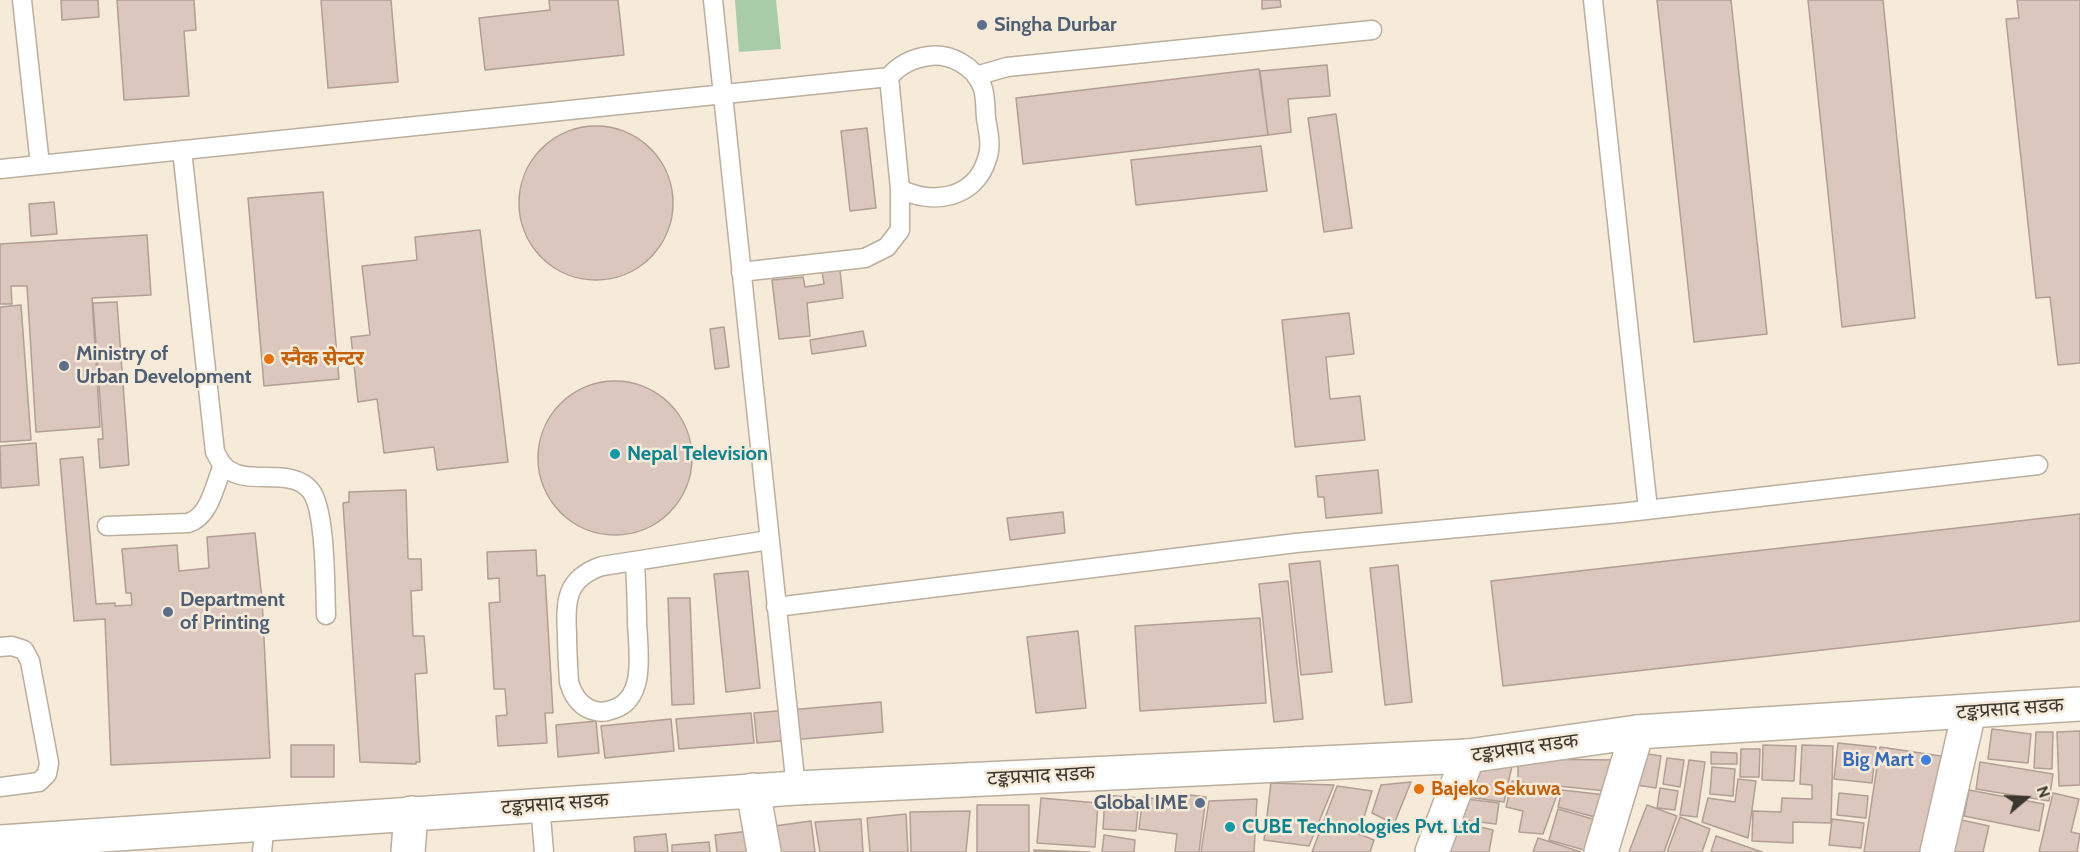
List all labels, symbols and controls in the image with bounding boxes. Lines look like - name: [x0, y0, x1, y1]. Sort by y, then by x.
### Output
- place label: Singha Durbar: [994, 13, 1117, 37]
- marker: Singha Durbar: [975, 18, 989, 32]
- place label: Ministry of Urban Development: [76, 342, 252, 389]
- place label: स्नैक सेन्टर: [281, 347, 364, 371]
- marker: स्नैक सेन्टर: [262, 352, 276, 366]
- marker: Ministry of Urban Development: [57, 359, 71, 373]
- place label: Nepal Television: [627, 442, 768, 466]
- marker: Nepal Television: [608, 447, 622, 461]
- place label: Department of Printing: [180, 588, 285, 635]
- marker: Department of Printing: [161, 605, 175, 619]
- street label: टङ्कप्रसाद सडक: [1956, 693, 2064, 725]
- street label: टङ्कप्रसाद सडक: [1470, 729, 1580, 767]
- place label: Big Mart: [1842, 748, 1914, 772]
- marker: Big Mart: [1919, 753, 1933, 767]
- street label: टङ्कप्रसाद सडक: [987, 761, 1095, 791]
- north arrow: [1996, 768, 2056, 828]
- place label: Bajeko Sekuwa: [1431, 777, 1561, 801]
- marker: Bajeko Sekuwa: [1412, 782, 1426, 796]
- text: N: [2033, 784, 2054, 800]
- street label: टङ्कप्रसाद सडक: [501, 788, 609, 820]
- place label: Global IME: [1094, 791, 1188, 815]
- marker: Global IME: [1193, 796, 1207, 810]
- place label: CUBE Technologies Pvt. Ltd: [1242, 815, 1480, 839]
- marker: CUBE Technologies Pvt. Ltd: [1223, 820, 1237, 834]

